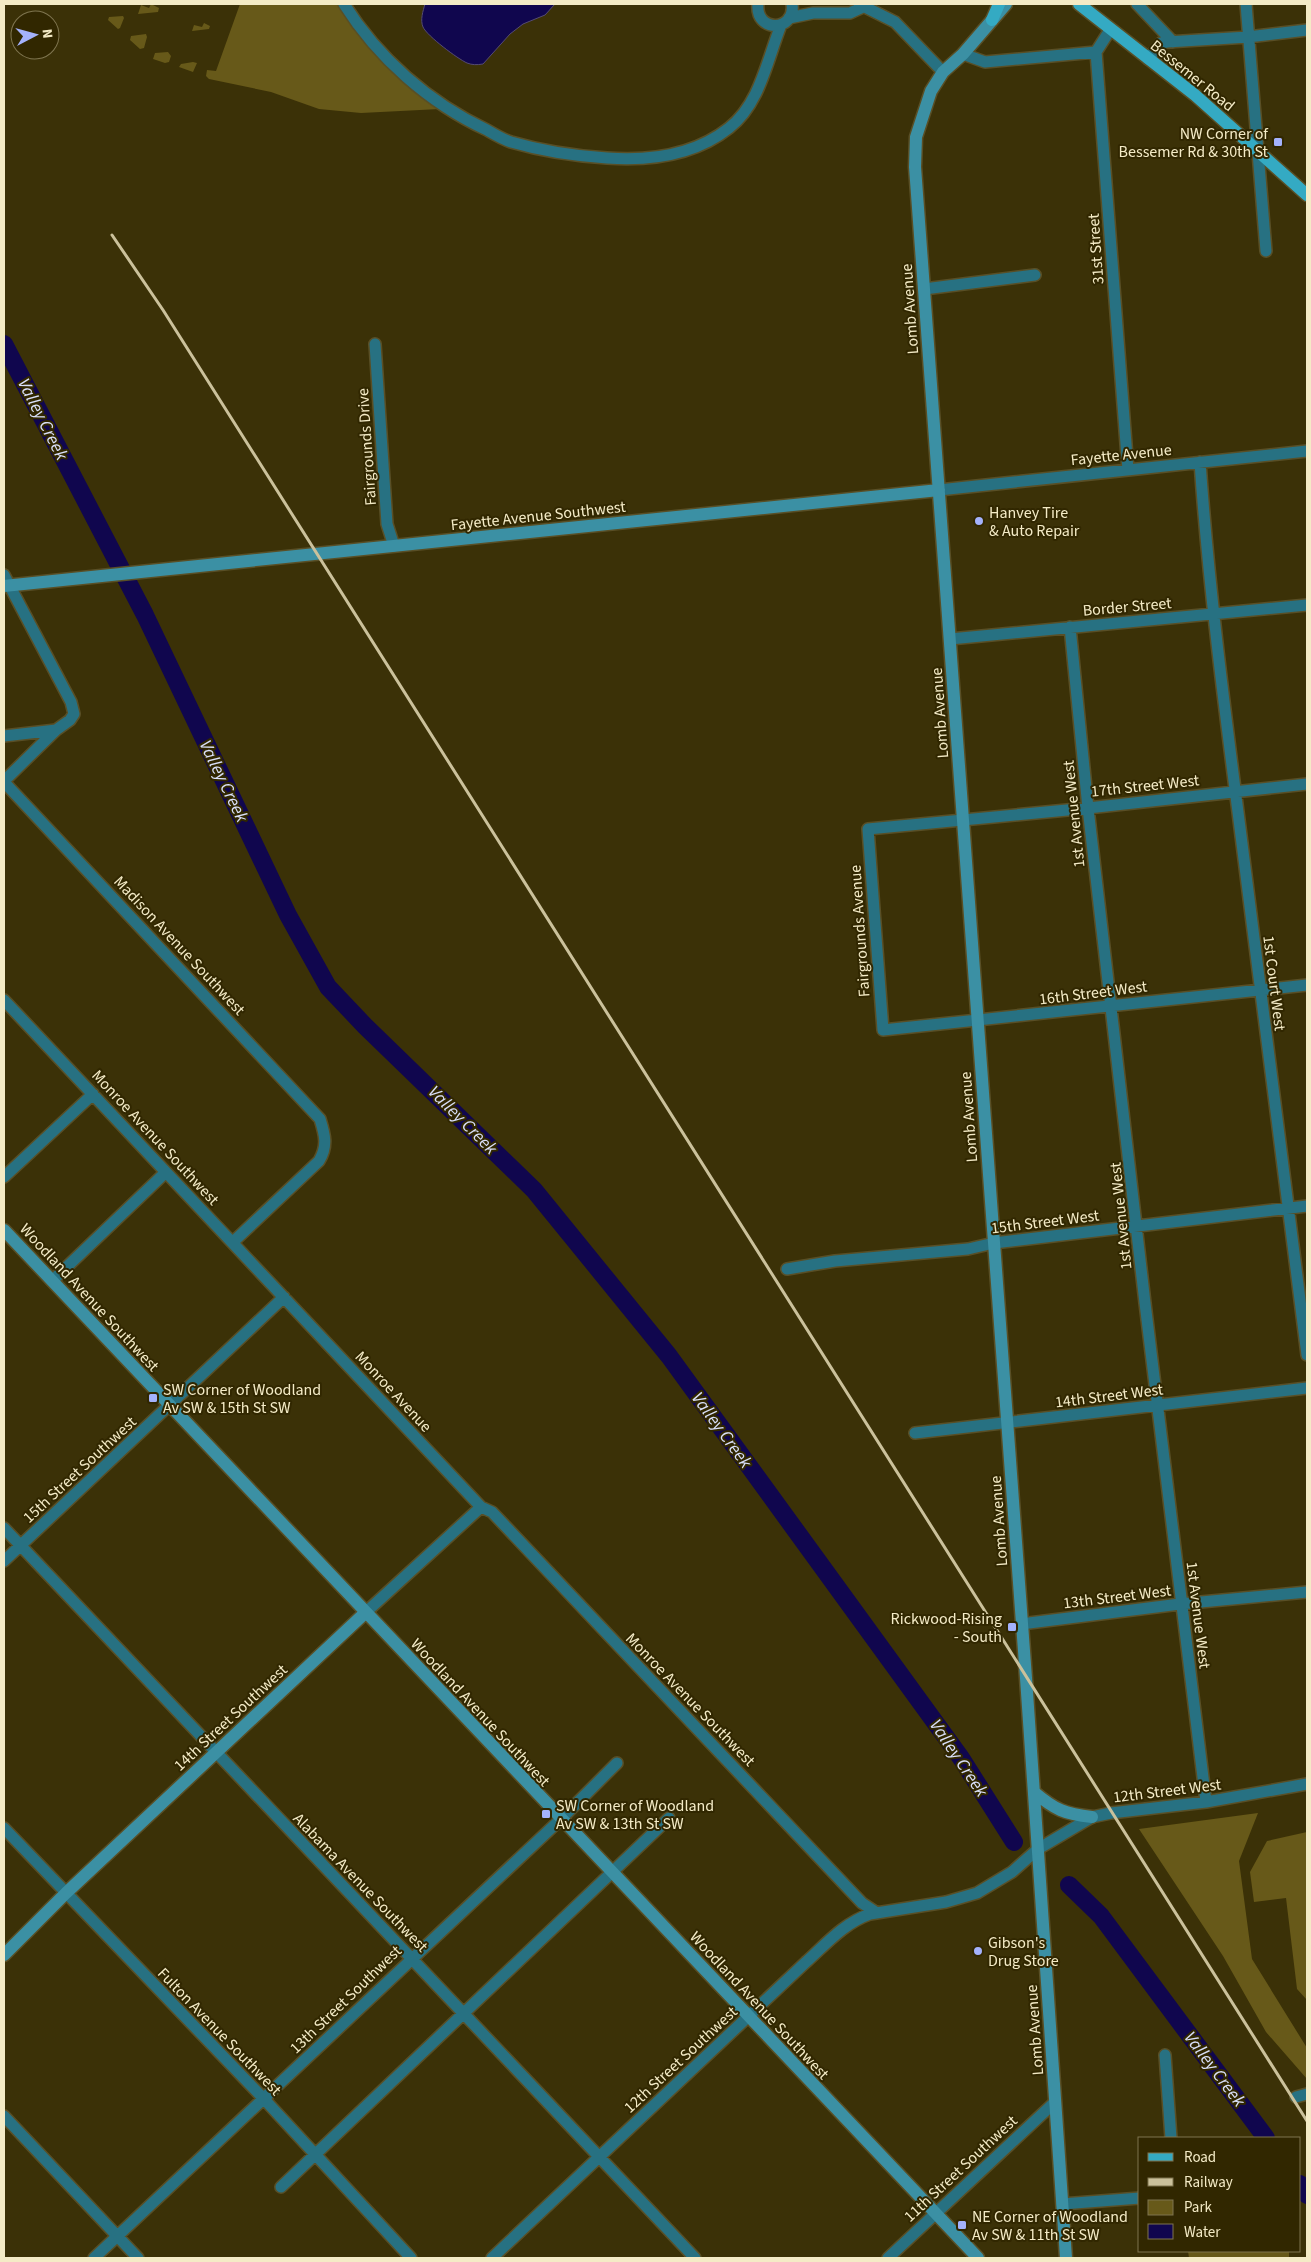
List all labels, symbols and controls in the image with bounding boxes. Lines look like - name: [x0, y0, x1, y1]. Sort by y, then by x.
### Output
- north arrow: [10, 10, 60, 60]
- text: N: [37, 28, 57, 39]
- street label: Bessemer Road: [1145, 35, 1239, 117]
- place label: NW Corner of Bessemer Rd & 30th St: [1119, 123, 1269, 163]
- marker: NW Corner of Bessemer Rd & 30th St: [1272, 136, 1284, 148]
- street label: 31st Street: [1083, 212, 1109, 285]
- street label: Lomb Avenue: [896, 263, 924, 355]
- water label: Valley Creek: [11, 374, 74, 465]
- street label: Fairgrounds Drive: [352, 387, 382, 506]
- street label: Fayette Avenue: [1070, 439, 1173, 471]
- street label: Fayette Avenue Southwest: [450, 496, 627, 536]
- place label: Hanvey Tire & Auto Repair: [989, 502, 1080, 542]
- marker: Hanvey Tire & Auto Repair: [973, 515, 985, 527]
- street label: Border Street: [1082, 592, 1173, 622]
- street label: Lomb Avenue: [926, 667, 954, 759]
- water label: Valley Creek: [193, 736, 254, 827]
- street label: 1st Avenue West: [1057, 759, 1091, 869]
- street label: 17th Street West: [1090, 769, 1201, 803]
- street label: Fairgrounds Avenue: [844, 864, 876, 998]
- street label: Madison Avenue Southwest: [109, 871, 250, 1021]
- street label: 1st Court West: [1257, 934, 1291, 1033]
- street label: 16th Street West: [1038, 975, 1149, 1011]
- street label: Monroe Avenue Southwest: [87, 1065, 224, 1211]
- street label: Lomb Avenue: [955, 1071, 983, 1163]
- water label: Valley Creek: [422, 1080, 503, 1161]
- street label: 1st Avenue West: [1104, 1161, 1138, 1271]
- street label: 15th Street West: [990, 1204, 1101, 1240]
- street label: Woodland Avenue Southwest: [15, 1219, 164, 1377]
- street label: Monroe Avenue: [350, 1346, 437, 1437]
- street label: 14th Street West: [1054, 1378, 1165, 1414]
- place label: SW Corner of Woodland Av SW & 15th St SW: [163, 1379, 321, 1419]
- water label: Valley Creek: [685, 1387, 758, 1474]
- marker: SW Corner of Woodland Av SW & 15th St SW: [147, 1392, 159, 1404]
- street label: 15th Street Southwest: [18, 1411, 142, 1528]
- street label: Lomb Avenue: [985, 1475, 1013, 1567]
- street label: 1st Avenue West: [1181, 1560, 1216, 1671]
- street label: 13th Street West: [1062, 1579, 1173, 1615]
- place label: Rickwood-Rising - South: [891, 1608, 1002, 1648]
- marker: Rickwood-Rising - South: [1006, 1621, 1018, 1633]
- street label: Monroe Avenue Southwest: [621, 1628, 760, 1772]
- street label: Woodland Avenue Southwest: [406, 1634, 555, 1792]
- street label: 14th Street Southwest: [169, 1659, 293, 1776]
- water label: Valley Creek: [923, 1714, 994, 1802]
- street label: 12th Street West: [1112, 1773, 1223, 1809]
- place label: SW Corner of Woodland Av SW & 13th St SW: [556, 1795, 714, 1835]
- street label: Alabama Avenue Southwest: [288, 1808, 433, 1958]
- marker: SW Corner of Woodland Av SW & 13th St SW: [540, 1808, 552, 1820]
- street label: Woodland Avenue Southwest: [685, 1927, 834, 2085]
- place label: Gibson's Drug Store: [988, 1932, 1059, 1972]
- street label: 13th Street Southwest: [285, 1940, 407, 2059]
- marker: Gibson's Drug Store: [972, 1945, 984, 1957]
- street label: Fulton Avenue Southwest: [152, 1963, 287, 2101]
- street label: Lomb Avenue: [1021, 1984, 1049, 2076]
- street label: 12th Street Southwest: [619, 2001, 743, 2118]
- water label: Valley Creek: [1178, 2026, 1252, 2113]
- street label: 11th Street Southwest: [899, 2110, 1023, 2227]
- legend: [1138, 2137, 1301, 2252]
- text: Road: [1184, 2147, 1216, 2168]
- text: Railway: [1184, 2172, 1233, 2193]
- text: Park: [1184, 2197, 1213, 2218]
- place label: NE Corner of Woodland Av SW & 11th St SW: [972, 2206, 1128, 2246]
- marker: NE Corner of Woodland Av SW & 11th St SW: [956, 2219, 968, 2231]
- text: Water: [1184, 2222, 1221, 2243]

